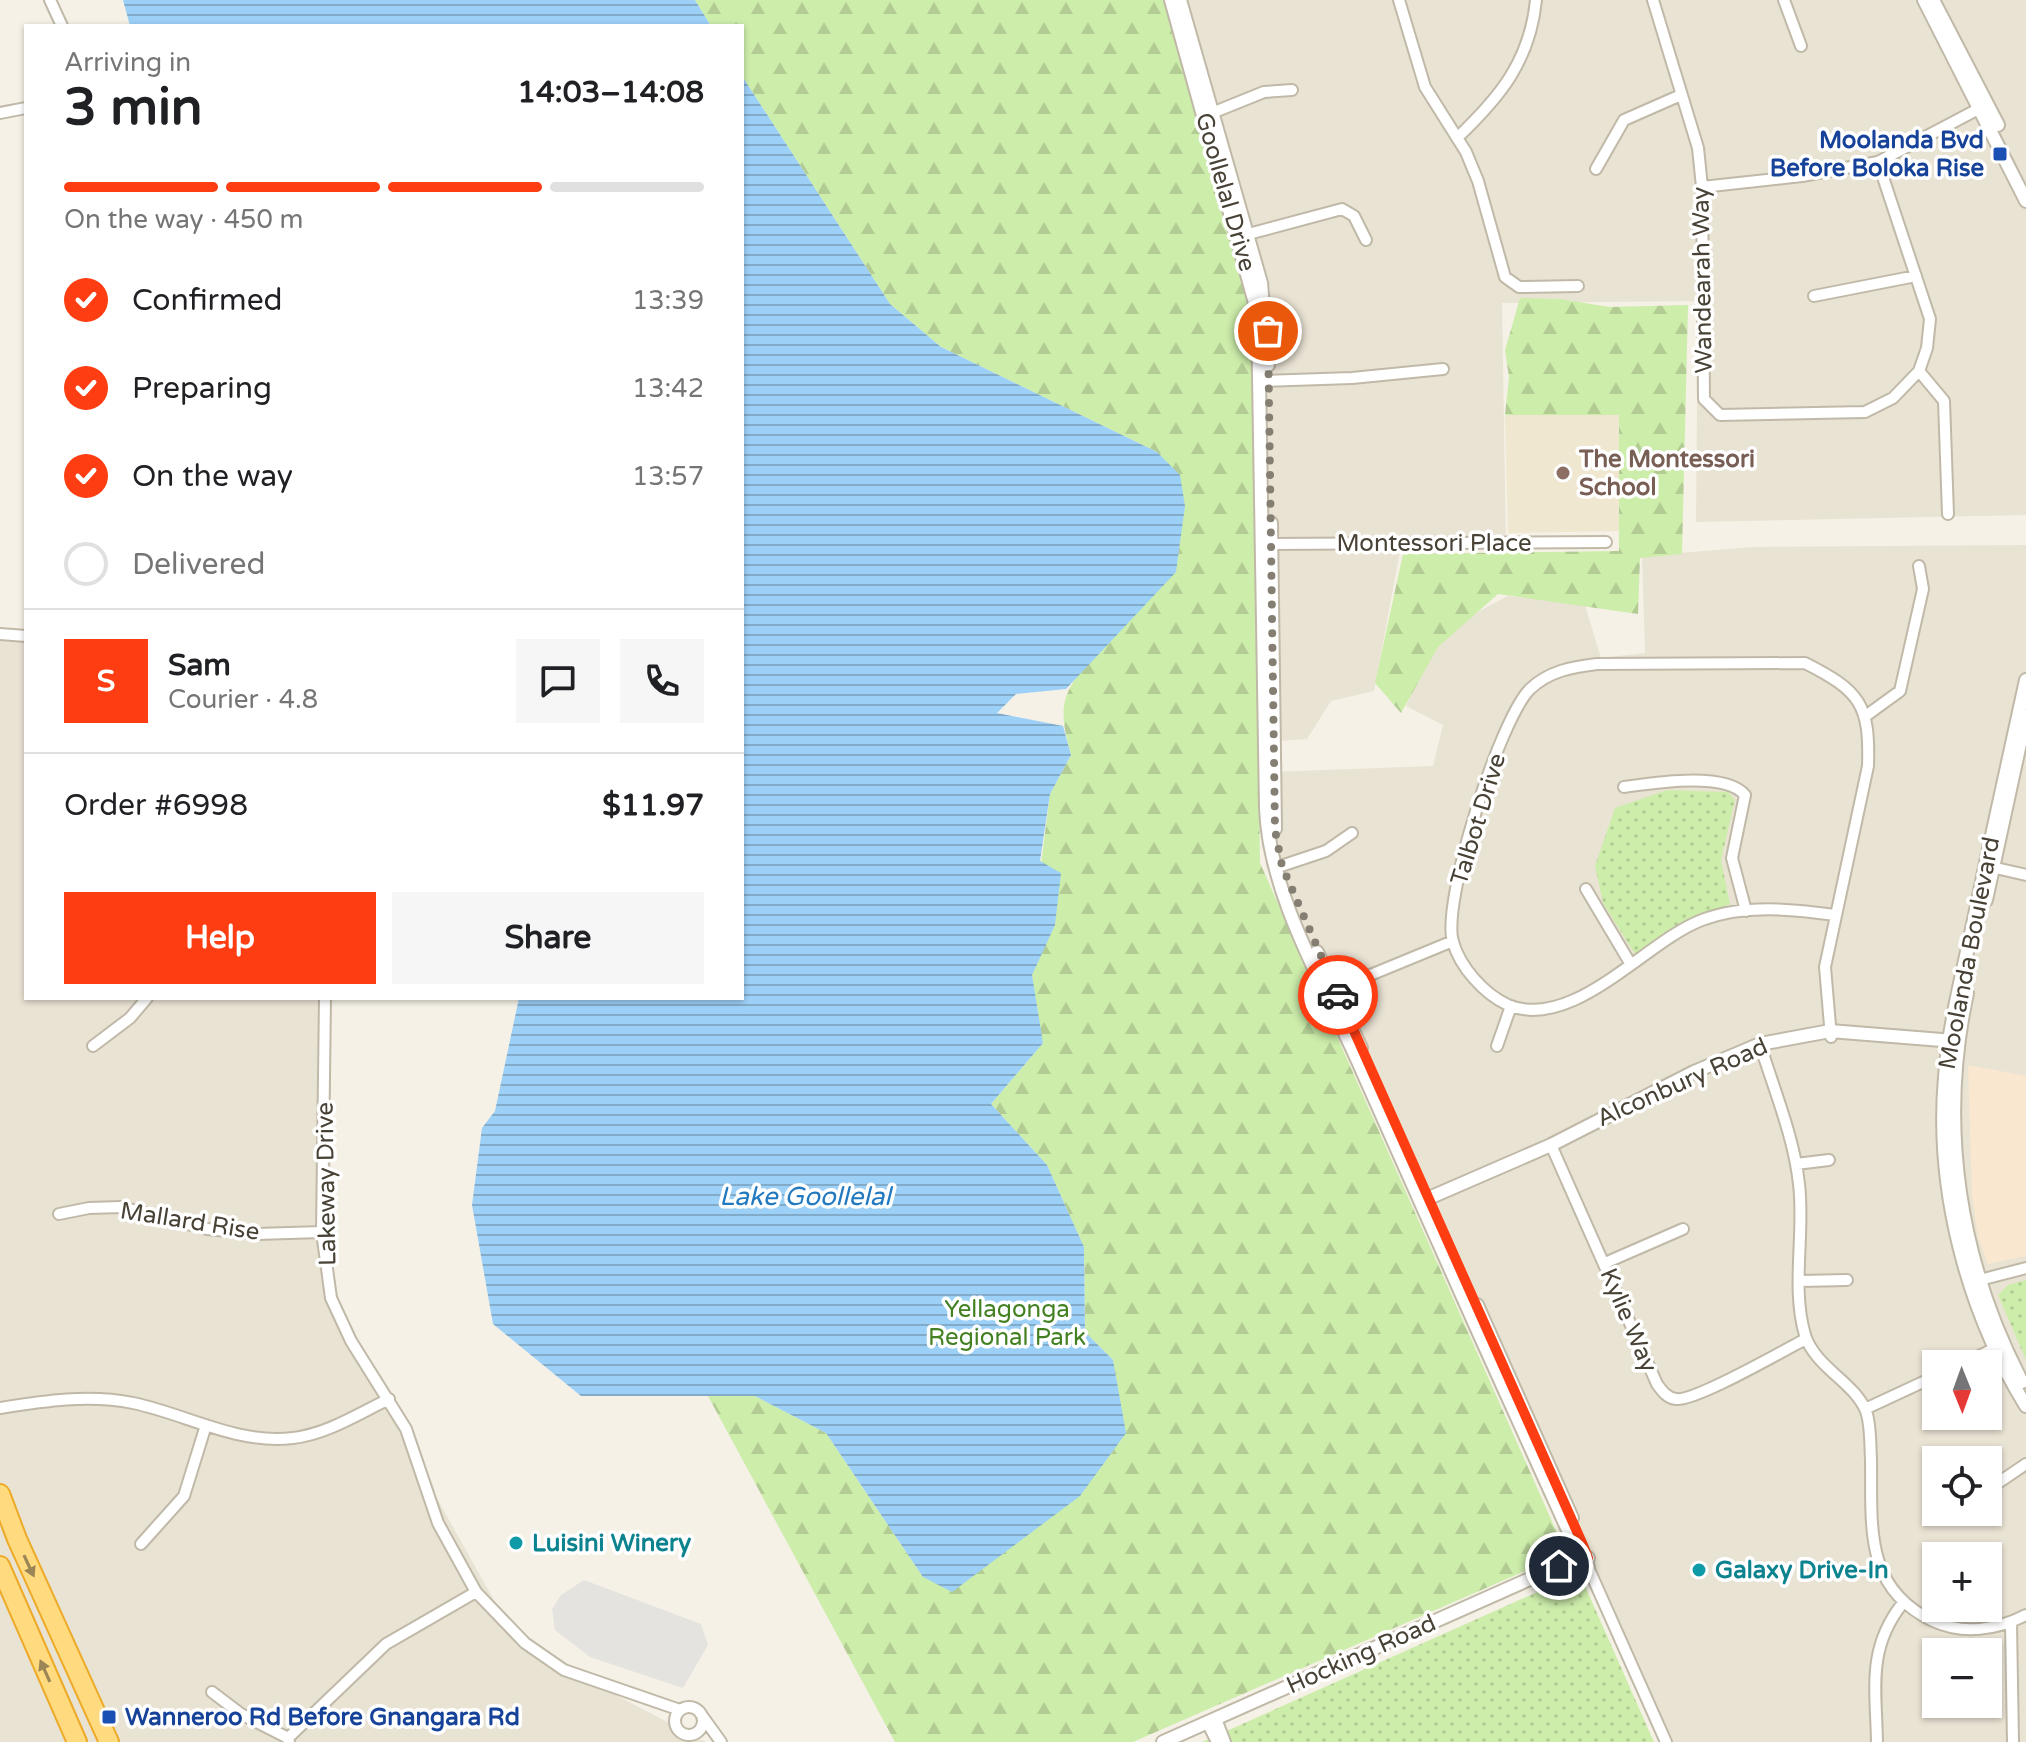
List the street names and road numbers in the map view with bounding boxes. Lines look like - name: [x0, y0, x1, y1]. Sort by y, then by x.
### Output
- street label: Goollelal Drive: [1189, 109, 1262, 275]
- street label: Wandearah Way: [1686, 186, 1719, 374]
- street label: Montessori Place: [1336, 529, 1532, 558]
- street label: Talbot Drive: [1445, 750, 1512, 889]
- street label: Moolanda Boulevard: [1933, 834, 2006, 1072]
- street label: Alconbury Road: [1592, 1032, 1772, 1133]
- street label: Lakeway Drive: [311, 1102, 342, 1266]
- street label: Mallard Rise: [118, 1196, 262, 1247]
- street label: Kylie Way: [1594, 1264, 1663, 1377]
- street label: Hocking Road: [1282, 1609, 1440, 1700]

